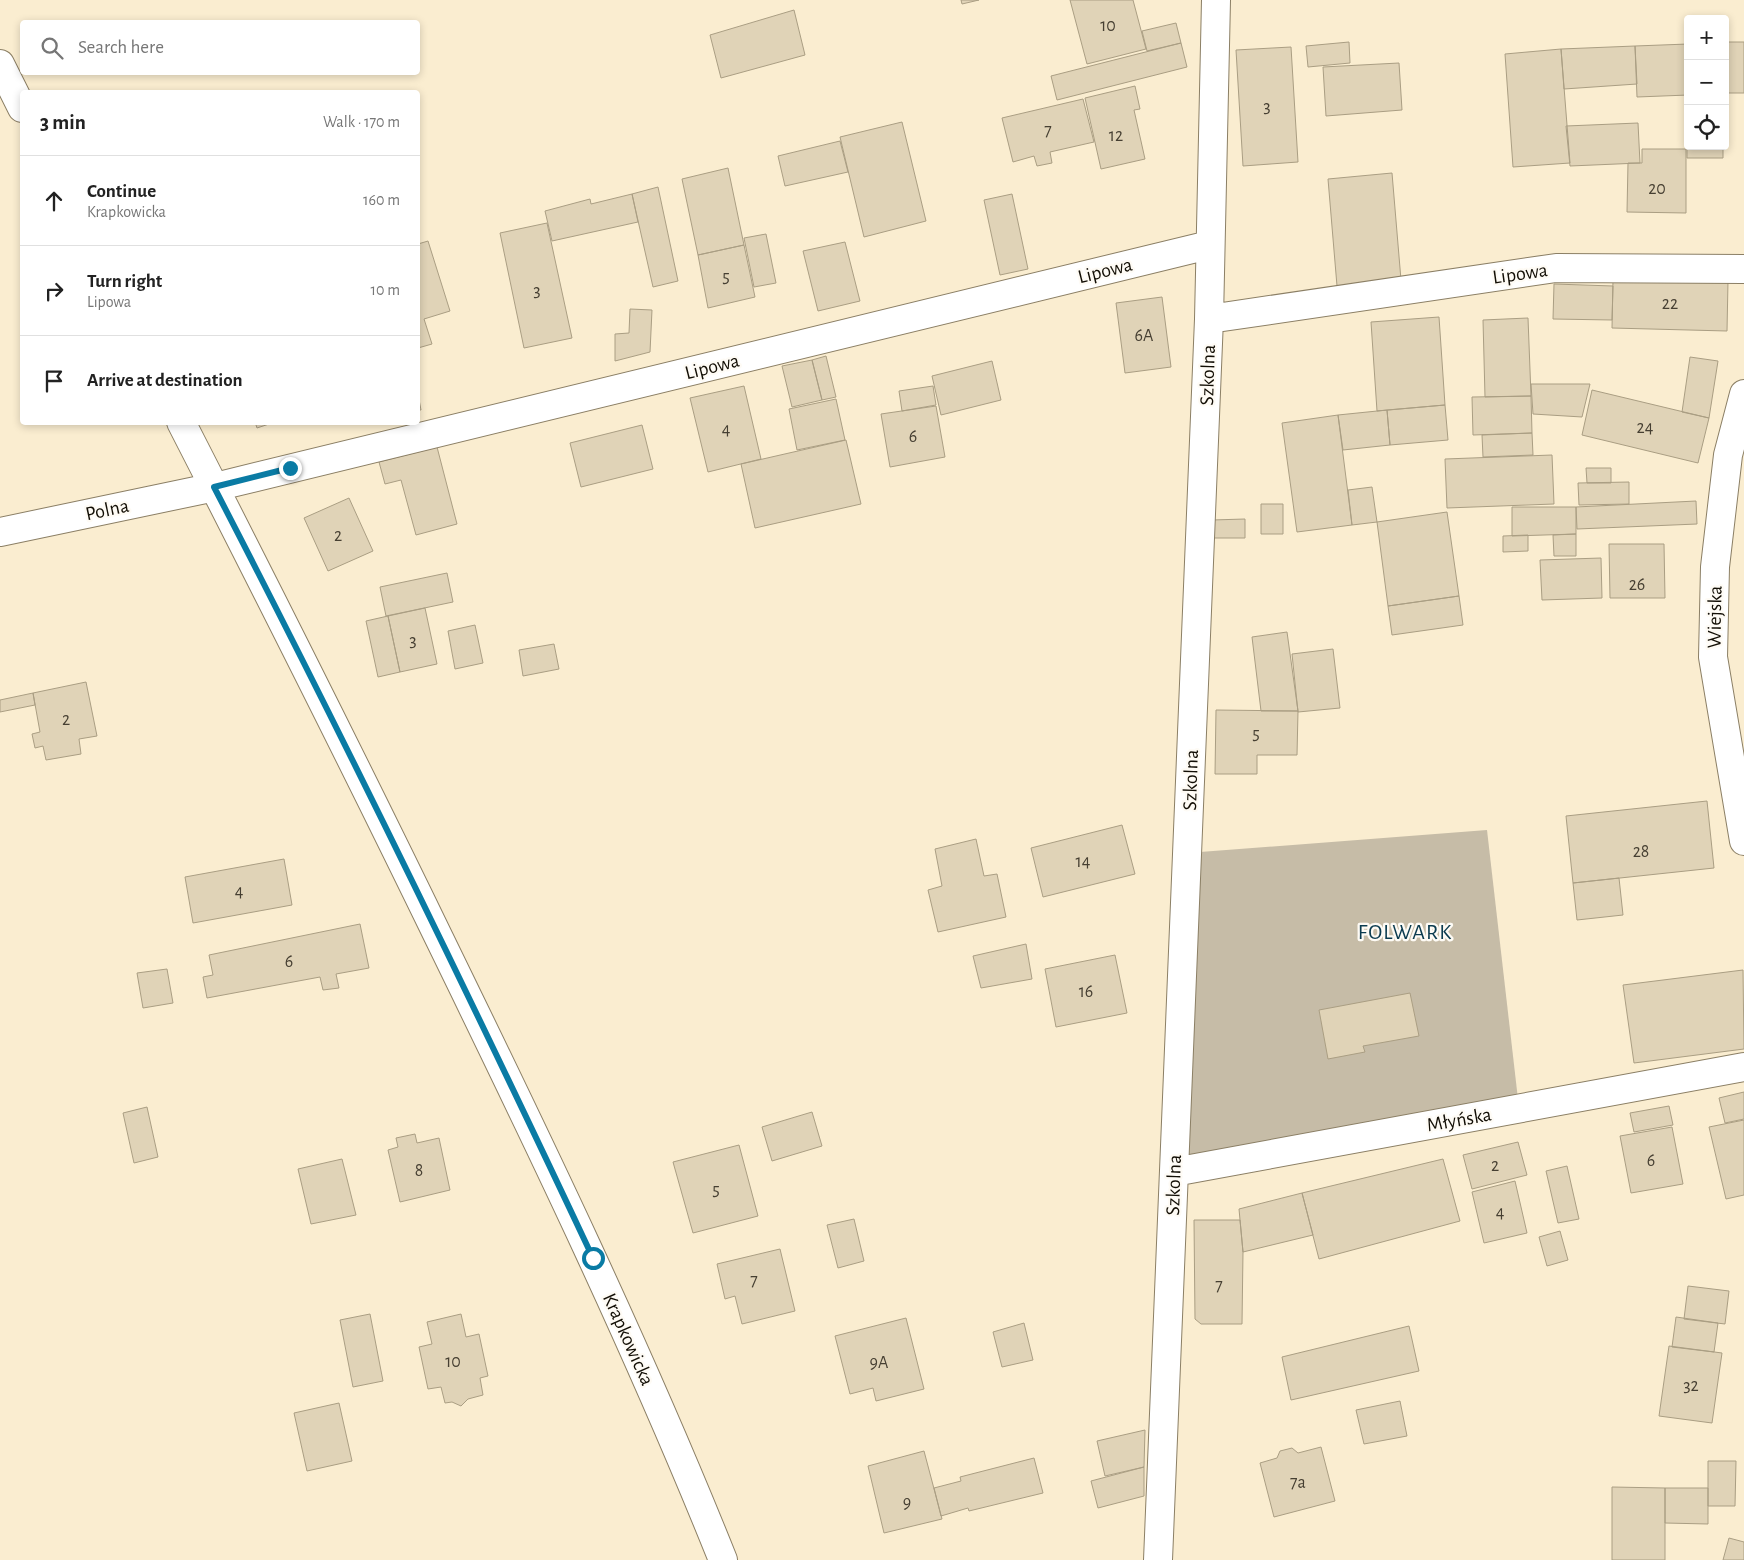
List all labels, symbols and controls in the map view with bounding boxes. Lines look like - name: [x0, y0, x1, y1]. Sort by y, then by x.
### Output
- map controls: [1684, 15, 1729, 150]
- button: +: [1684, 15, 1729, 60]
- house number: 10: [1100, 17, 1116, 35]
- search box: [20, 20, 420, 75]
- icon: search: [38, 34, 66, 62]
- text: Search here: [78, 38, 164, 57]
- button: −: [1684, 60, 1729, 105]
- house number: 3: [1263, 98, 1271, 116]
- button: locate: [1684, 105, 1729, 150]
- text: 3 min: [40, 112, 86, 133]
- text: Walk · 170 m: [323, 114, 400, 130]
- house number: 7: [1044, 122, 1052, 140]
- house number: 12: [1109, 127, 1123, 145]
- house number: 20: [1648, 180, 1666, 198]
- text: Continue: [87, 182, 156, 201]
- icon: ahead: [40, 187, 68, 215]
- text: 160 m: [363, 192, 400, 208]
- text: Krapkowicka: [87, 204, 166, 220]
- street label: Lipowa: [1076, 255, 1134, 287]
- street label: Lipowa: [1491, 260, 1549, 288]
- house number: 5: [722, 268, 730, 286]
- text: Turn right: [87, 272, 162, 291]
- icon: right: [40, 277, 68, 305]
- text: 10 m: [371, 282, 400, 298]
- house number: 3: [533, 282, 541, 300]
- text: Lipowa: [87, 294, 131, 310]
- house number: 22: [1662, 295, 1678, 313]
- house number: 6A: [1135, 327, 1154, 345]
- street label: Szkolna: [1197, 344, 1219, 406]
- street label: Lipowa: [683, 351, 741, 383]
- icon: arrive: [40, 367, 68, 395]
- text: Arrive at destination: [87, 371, 243, 390]
- house number: 24: [1637, 419, 1654, 437]
- house number: 4: [722, 421, 731, 439]
- house number: 6: [909, 428, 917, 446]
- route end: [279, 457, 302, 480]
- street label: Polna: [84, 496, 131, 524]
- house number: 2: [334, 527, 342, 545]
- house number: 26: [1629, 576, 1645, 594]
- street label: Wiejska: [1704, 586, 1726, 648]
- house number: 3: [409, 632, 417, 650]
- house number: 2: [62, 711, 70, 729]
- house number: 5: [1252, 725, 1260, 743]
- street label: Szkolna: [1180, 749, 1202, 811]
- house number: 28: [1633, 843, 1649, 861]
- house number: 14: [1076, 853, 1091, 871]
- house number: 4: [235, 883, 244, 901]
- district label: FOLWARK: [1358, 921, 1452, 943]
- house number: 6: [285, 953, 293, 971]
- house number: 16: [1079, 983, 1093, 1001]
- street label: Młyńska: [1425, 1104, 1493, 1135]
- house number: 6: [1647, 1152, 1655, 1170]
- street label: Szkolna: [1163, 1154, 1185, 1216]
- house number: 2: [1491, 1157, 1499, 1175]
- house number: 8: [415, 1162, 423, 1180]
- house number: 5: [712, 1181, 720, 1199]
- house number: 4: [1496, 1204, 1505, 1222]
- route start: [582, 1247, 605, 1270]
- house number: 7: [750, 1272, 758, 1290]
- house number: 7: [1215, 1277, 1223, 1295]
- street label: Krapkowicka: [599, 1290, 657, 1389]
- house number: 10: [445, 1353, 461, 1371]
- house number: 9A: [870, 1354, 889, 1372]
- house number: 32: [1683, 1377, 1699, 1395]
- house number: 7a: [1290, 1474, 1306, 1492]
- house number: 9: [903, 1494, 911, 1512]

